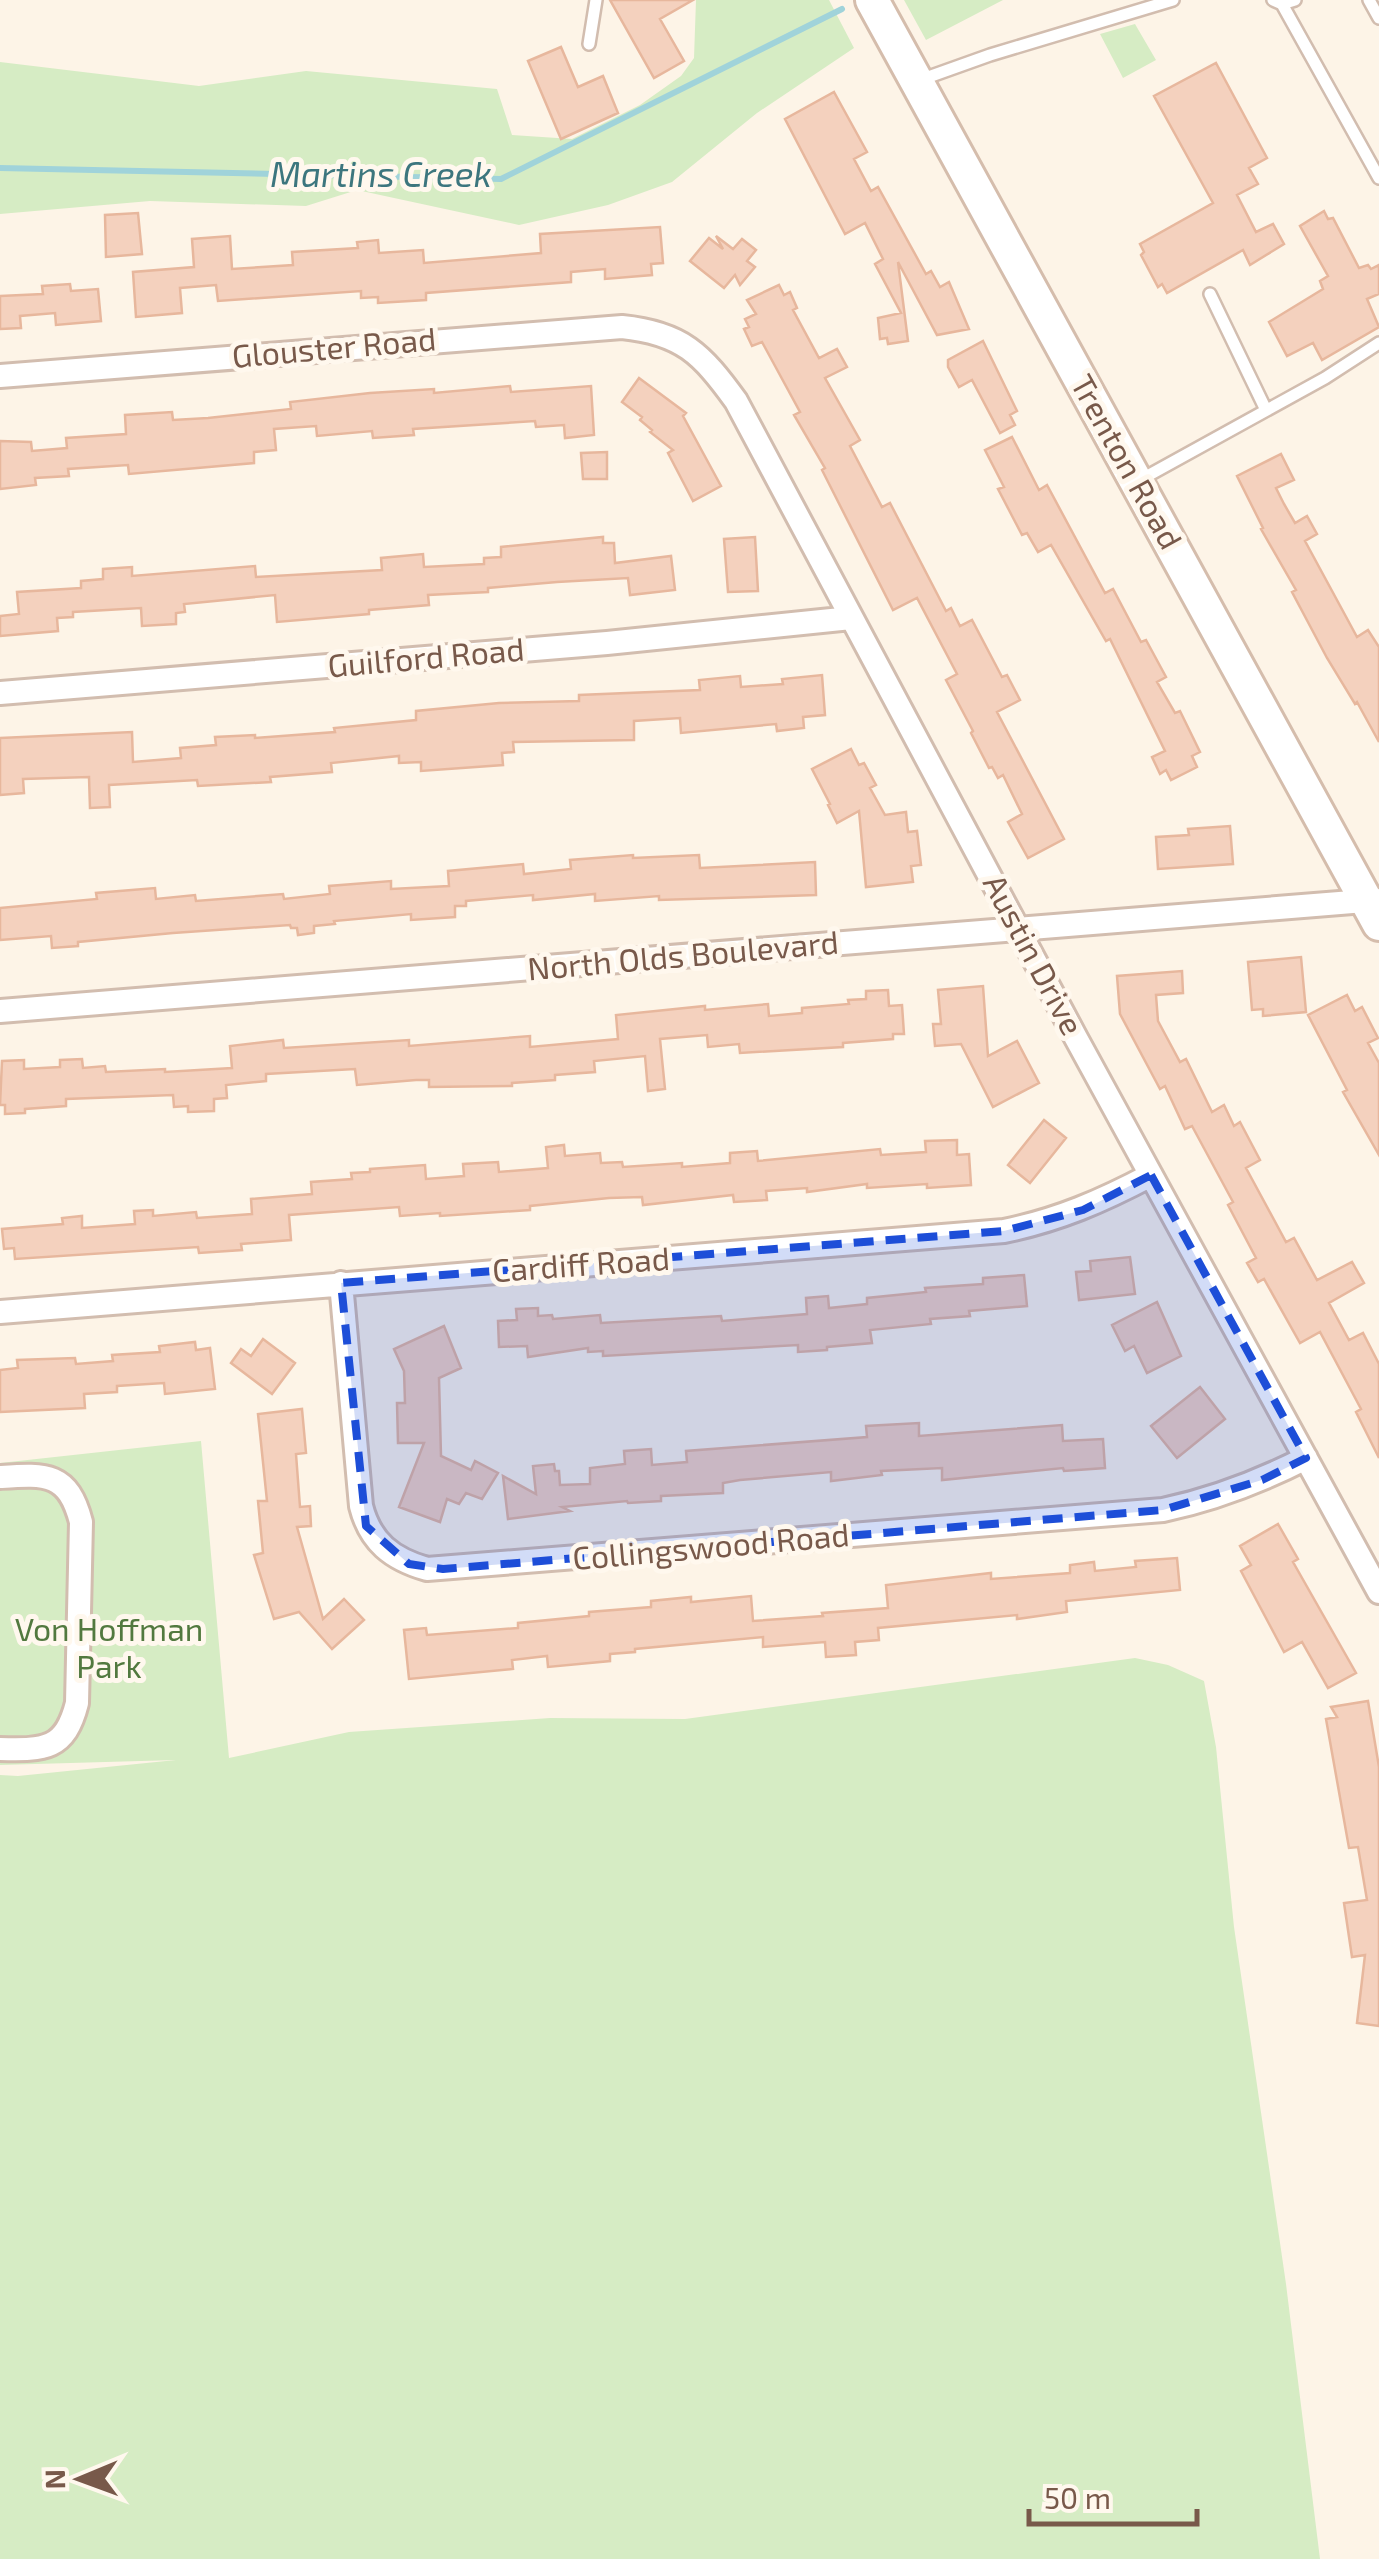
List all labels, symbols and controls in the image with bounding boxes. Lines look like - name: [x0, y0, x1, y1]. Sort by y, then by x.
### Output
- water label: Martins Creek: [270, 152, 492, 194]
- street label: Glouster Road: [230, 318, 437, 374]
- street label: Trenton Road: [1064, 367, 1191, 555]
- street label: Guilford Road: [326, 628, 526, 684]
- street label: Austin Drive: [977, 867, 1093, 1041]
- street label: North Olds Boulevard: [526, 921, 840, 987]
- street label: Cardiff Road: [491, 1238, 671, 1288]
- street label: Collingswood Road: [571, 1514, 851, 1576]
- park label: Von Hoffman Park: [15, 1609, 203, 1684]
- north arrow: [30, 2429, 130, 2529]
- scale bar: [1029, 2464, 1196, 2526]
- text: N: [37, 2469, 71, 2490]
- text: 50 m: [1044, 2479, 1111, 2515]

